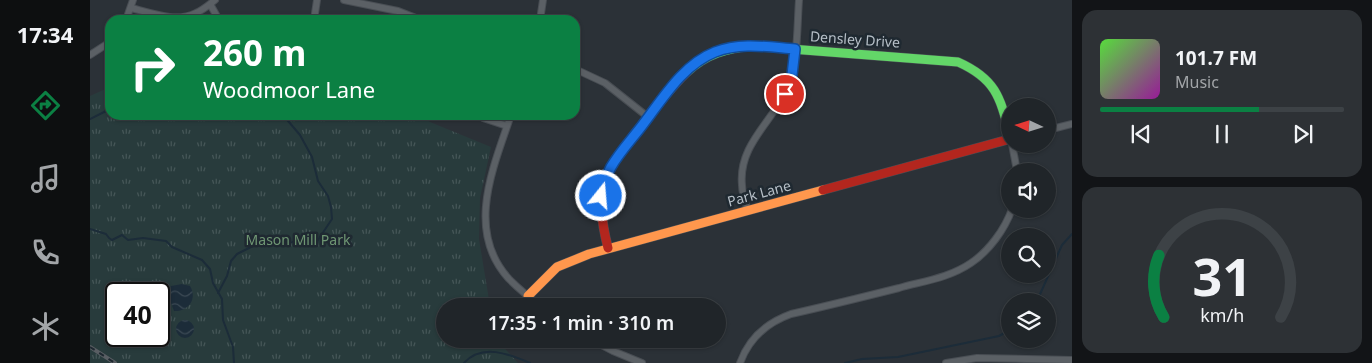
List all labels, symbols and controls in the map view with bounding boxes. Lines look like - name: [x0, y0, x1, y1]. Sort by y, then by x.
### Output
- text: 17:34: [17, 19, 73, 49]
- street label: Densley Drive: [809, 26, 901, 52]
- text: 260 m: [203, 29, 306, 76]
- icon: right: [120, 35, 185, 100]
- text: 101.7 FM: [1175, 45, 1257, 71]
- text: Music: [1175, 71, 1219, 93]
- pin: [764, 73, 806, 115]
- text: Woodmoor Lane: [203, 74, 375, 104]
- icon: arrive: [771, 80, 799, 108]
- icon: directions: [28, 88, 63, 123]
- north arrow: [1001, 98, 1056, 152]
- map controls: [1001, 98, 1056, 348]
- icon: previous: [1127, 120, 1155, 148]
- icon: pause: [1208, 120, 1236, 148]
- icon: next: [1289, 120, 1317, 148]
- icon: music: [28, 161, 63, 196]
- button: sound: [1001, 163, 1056, 218]
- position arrow: [574, 169, 626, 221]
- street label: Park Lane: [725, 175, 793, 211]
- button: search: [1001, 228, 1056, 283]
- park label: Mason Mill Park: [246, 230, 351, 249]
- icon: phone: [28, 235, 63, 270]
- text: 31: [1192, 240, 1252, 311]
- speed limit sign: 40: [105, 282, 170, 347]
- button: layers: [1001, 293, 1056, 348]
- text: km/h: [1200, 303, 1244, 327]
- icon: climate: [28, 309, 63, 344]
- text: 17:35 · 1 min · 310 m: [488, 310, 674, 336]

